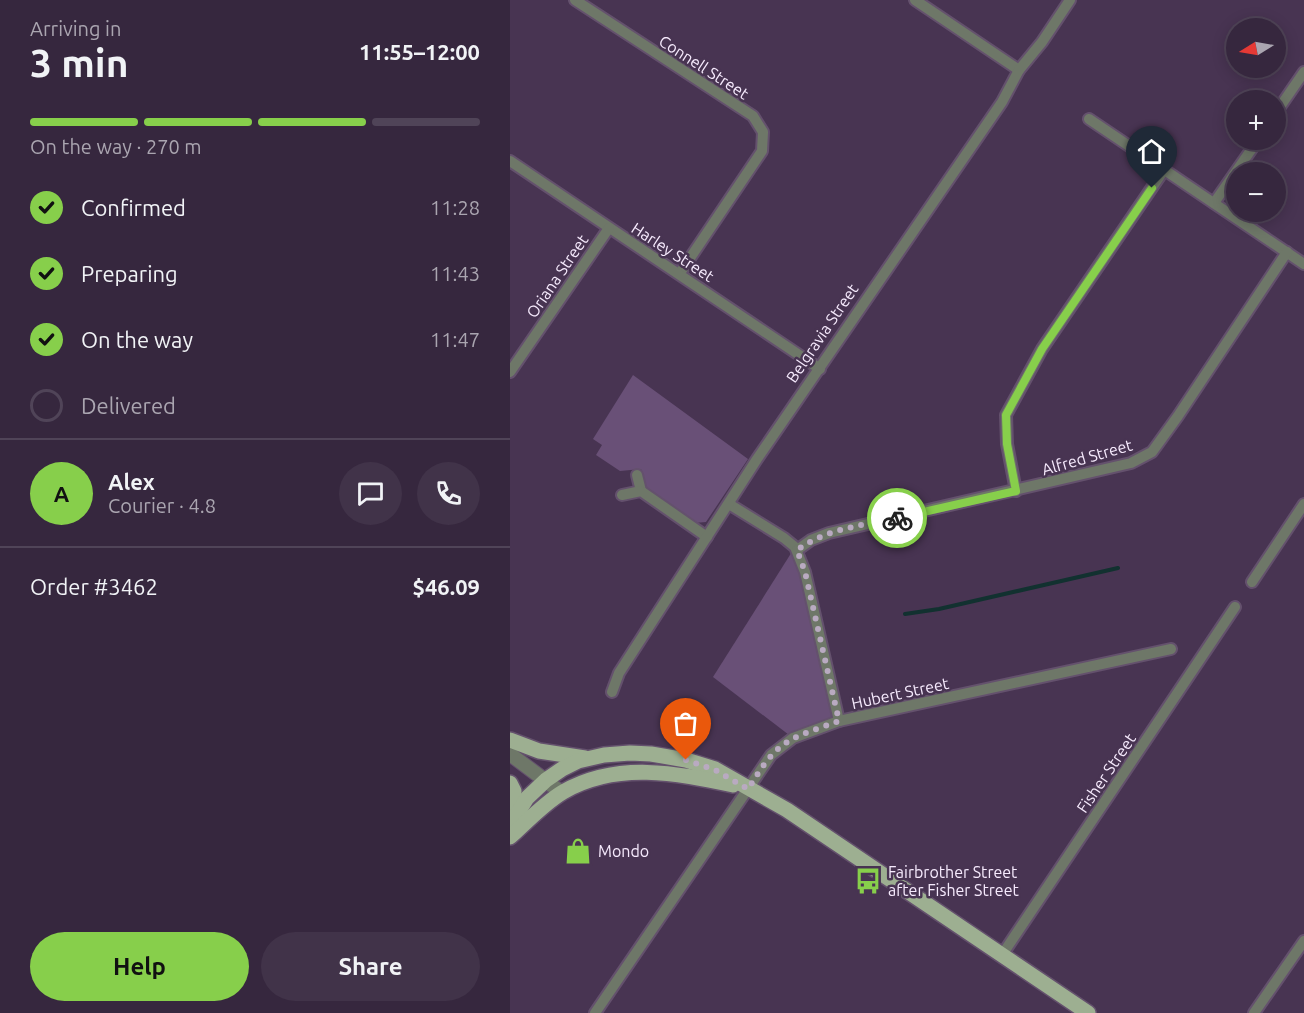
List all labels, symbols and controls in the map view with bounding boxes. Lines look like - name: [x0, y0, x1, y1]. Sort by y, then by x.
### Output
- text: Arriving in: [30, 17, 121, 40]
- north arrow: [1226, 18, 1286, 78]
- map controls: [1226, 18, 1286, 222]
- street label: Connell Street: [656, 31, 753, 103]
- text: 11:55–12:00: [359, 39, 480, 64]
- text: 3 min: [30, 41, 129, 84]
- button: +: [1226, 90, 1286, 150]
- pin: [1126, 126, 1177, 188]
- text: On the way · 270 m: [30, 135, 202, 158]
- icon: home: [1135, 135, 1168, 168]
- button: −: [1226, 162, 1286, 222]
- icon: check: [30, 191, 63, 224]
- text: Confirmed: [81, 195, 186, 220]
- text: 11:28: [430, 196, 480, 219]
- street label: Harley Street: [628, 219, 718, 286]
- street label: Oriana Street: [523, 230, 592, 321]
- icon: check: [30, 257, 63, 290]
- text: Preparing: [81, 261, 178, 286]
- text: 11:43: [430, 262, 480, 285]
- street label: Belgravia Street: [782, 280, 862, 386]
- icon: check: [30, 323, 63, 356]
- text: On the way: [81, 327, 193, 352]
- text: 11:47: [430, 328, 480, 351]
- text: Delivered: [81, 393, 176, 418]
- street label: Alfred Street: [1040, 435, 1135, 479]
- button: chat: [339, 462, 402, 525]
- button: phone: [417, 462, 480, 525]
- text: Alex: [108, 469, 155, 494]
- text: A: [54, 481, 69, 506]
- courier: [867, 488, 927, 548]
- text: Courier · 4.8: [108, 494, 216, 517]
- icon: bike: [881, 502, 914, 535]
- text: Order #3462: [30, 574, 158, 599]
- text: $46.09: [413, 574, 480, 599]
- street label: Hubert Street: [850, 674, 951, 712]
- pin: [660, 698, 711, 760]
- icon: bag: [669, 707, 702, 740]
- street label: Fisher Street: [1073, 729, 1139, 816]
- shop icon: Mondo: [563, 836, 593, 866]
- place label: Mondo: [598, 842, 649, 860]
- place label: Fairbrother Street after Fisher Street: [888, 863, 1019, 899]
- bus stop icon: Fairbrother Street after Fisher Street: [853, 866, 883, 896]
- button: Help: [30, 932, 249, 1001]
- button: Share: [261, 932, 480, 1001]

